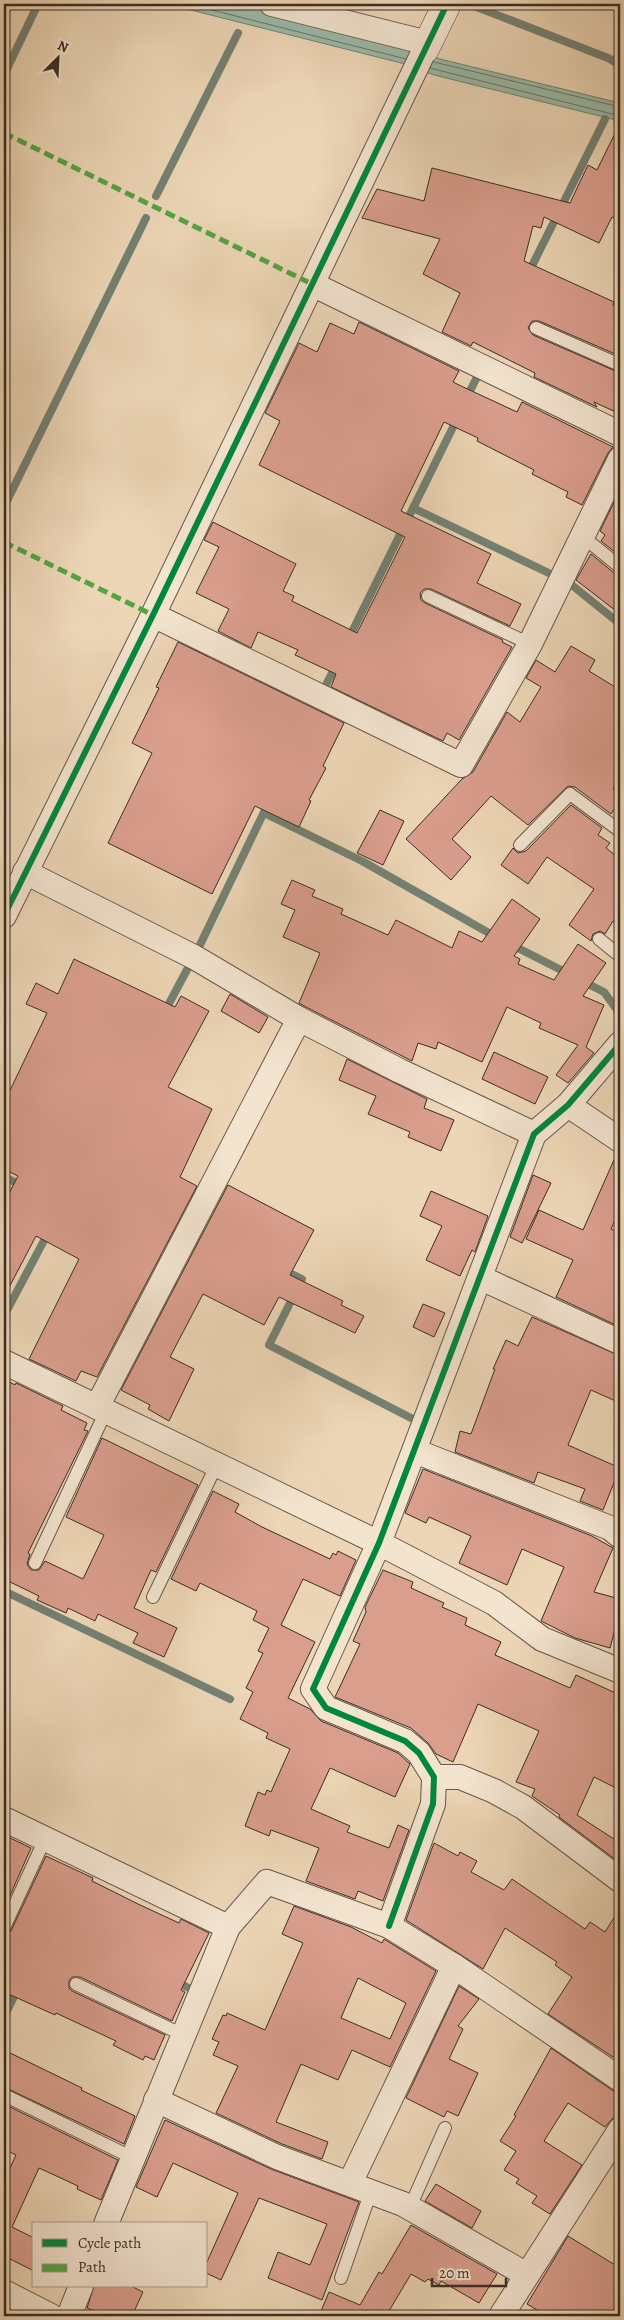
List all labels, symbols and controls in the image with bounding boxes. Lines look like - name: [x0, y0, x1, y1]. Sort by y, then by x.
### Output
- north arrow: [32, 32, 82, 82]
- text: N: [55, 36, 72, 57]
- legend: [32, 2222, 208, 2288]
- text: Cycle path: [78, 2233, 141, 2253]
- scale bar: [432, 2255, 505, 2287]
- text: Path: [78, 2257, 106, 2277]
- text: 20 m: [439, 2263, 470, 2283]

